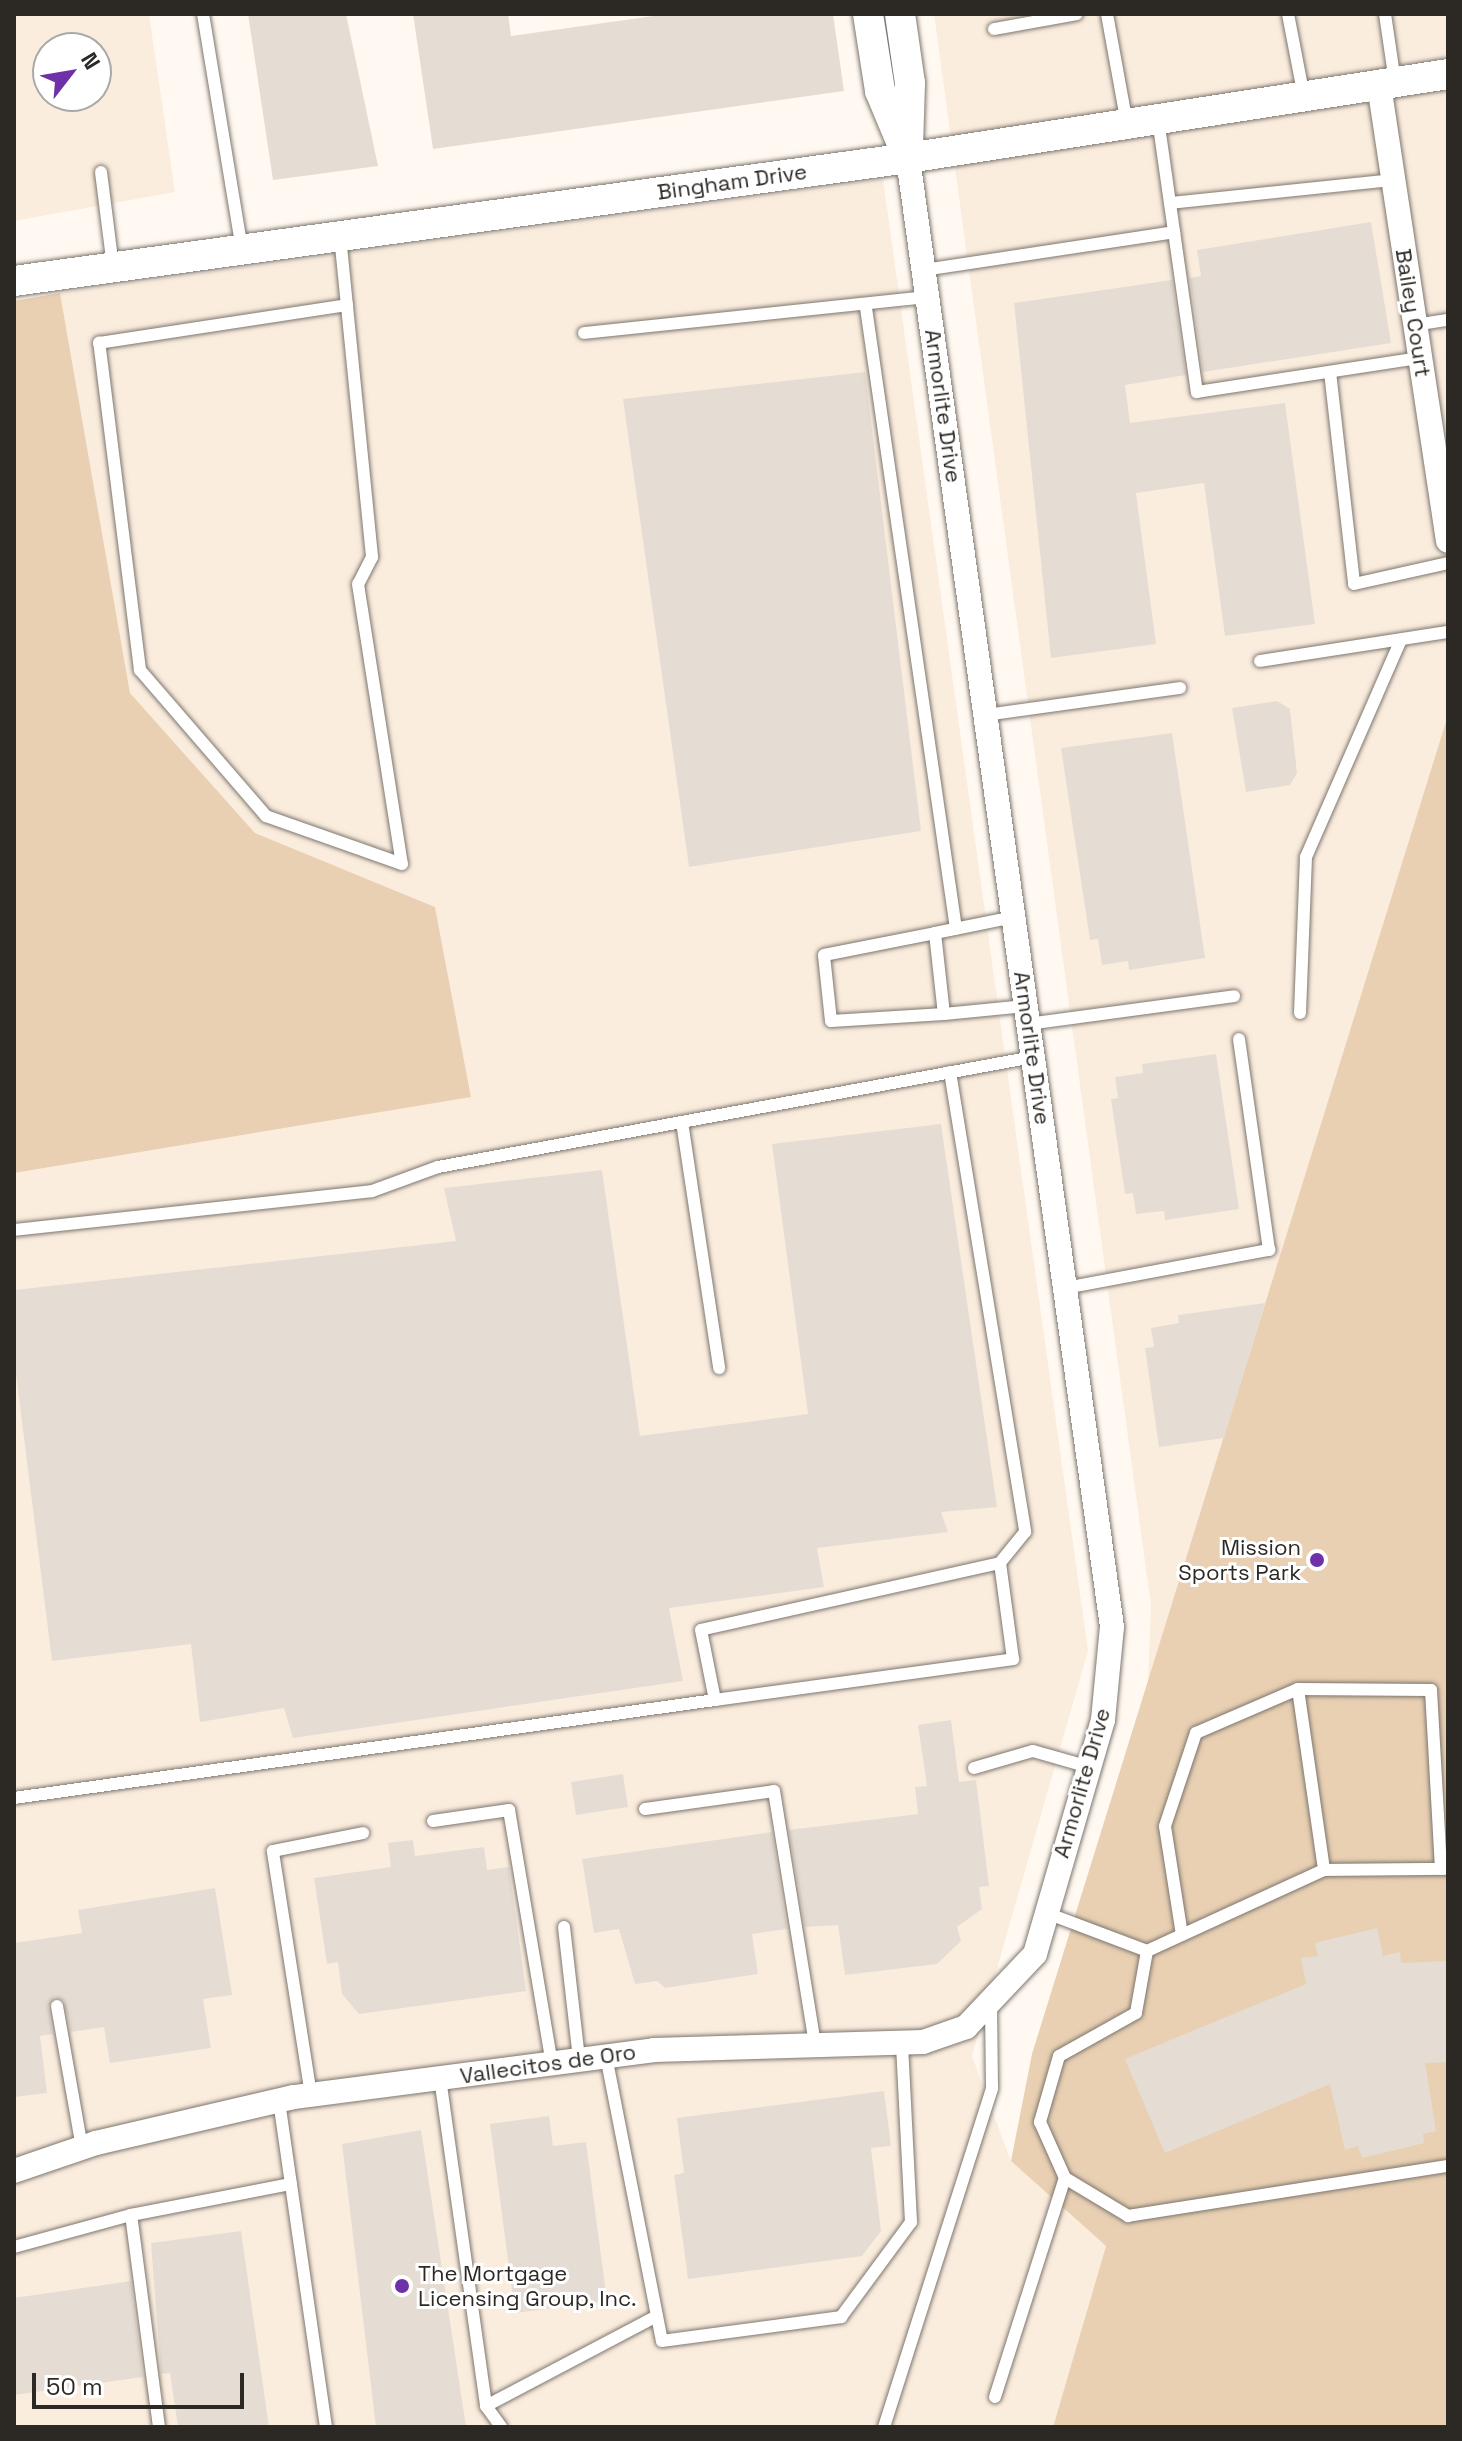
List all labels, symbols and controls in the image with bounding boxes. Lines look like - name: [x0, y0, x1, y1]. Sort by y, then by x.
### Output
- north arrow: [32, 32, 112, 112]
- text: N: [75, 47, 107, 74]
- street label: Bingham Drive: [655, 158, 809, 206]
- street label: Bailey Court: [1390, 247, 1436, 379]
- street label: Armorlite Drive: [919, 327, 967, 485]
- street label: Armorlite Drive: [1008, 969, 1056, 1127]
- place label: Mission Sports Park: [1178, 1534, 1301, 1586]
- marker: Mission Sports Park: [1308, 1551, 1326, 1569]
- street label: Armorlite Drive: [1048, 1705, 1116, 1861]
- street label: Vallecitos de Oro: [458, 2039, 638, 2089]
- place label: The Mortgage Licensing Group, Inc.: [418, 2260, 637, 2312]
- marker: The Mortgage Licensing Group, Inc.: [393, 2277, 411, 2295]
- scale bar: [36, 2357, 248, 2407]
- text: 50 m: [46, 2371, 103, 2402]

